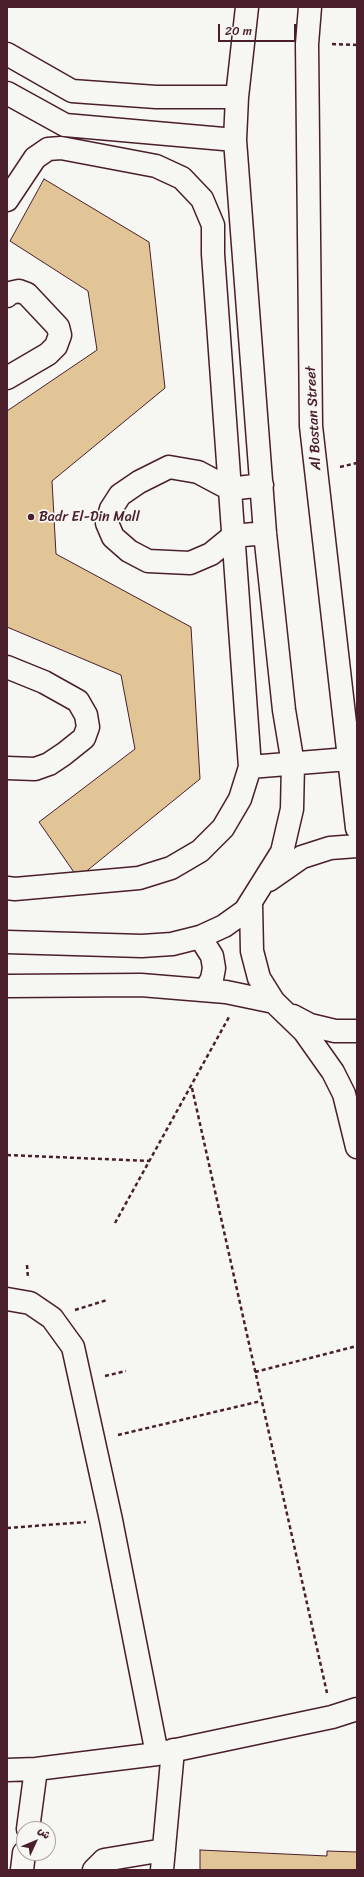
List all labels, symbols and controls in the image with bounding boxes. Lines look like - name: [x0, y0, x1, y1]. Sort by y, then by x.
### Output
- scale bar: [220, 16, 298, 42]
- text: 20 m: [225, 20, 252, 42]
- street label: Al Bostan Street: [303, 365, 325, 471]
- place label: Badr El-Din Mall: [39, 509, 140, 525]
- marker: Badr El-Din Mall: [26, 512, 36, 522]
- north arrow: [16, 1821, 56, 1861]
- text: ش: [33, 1822, 55, 1844]

